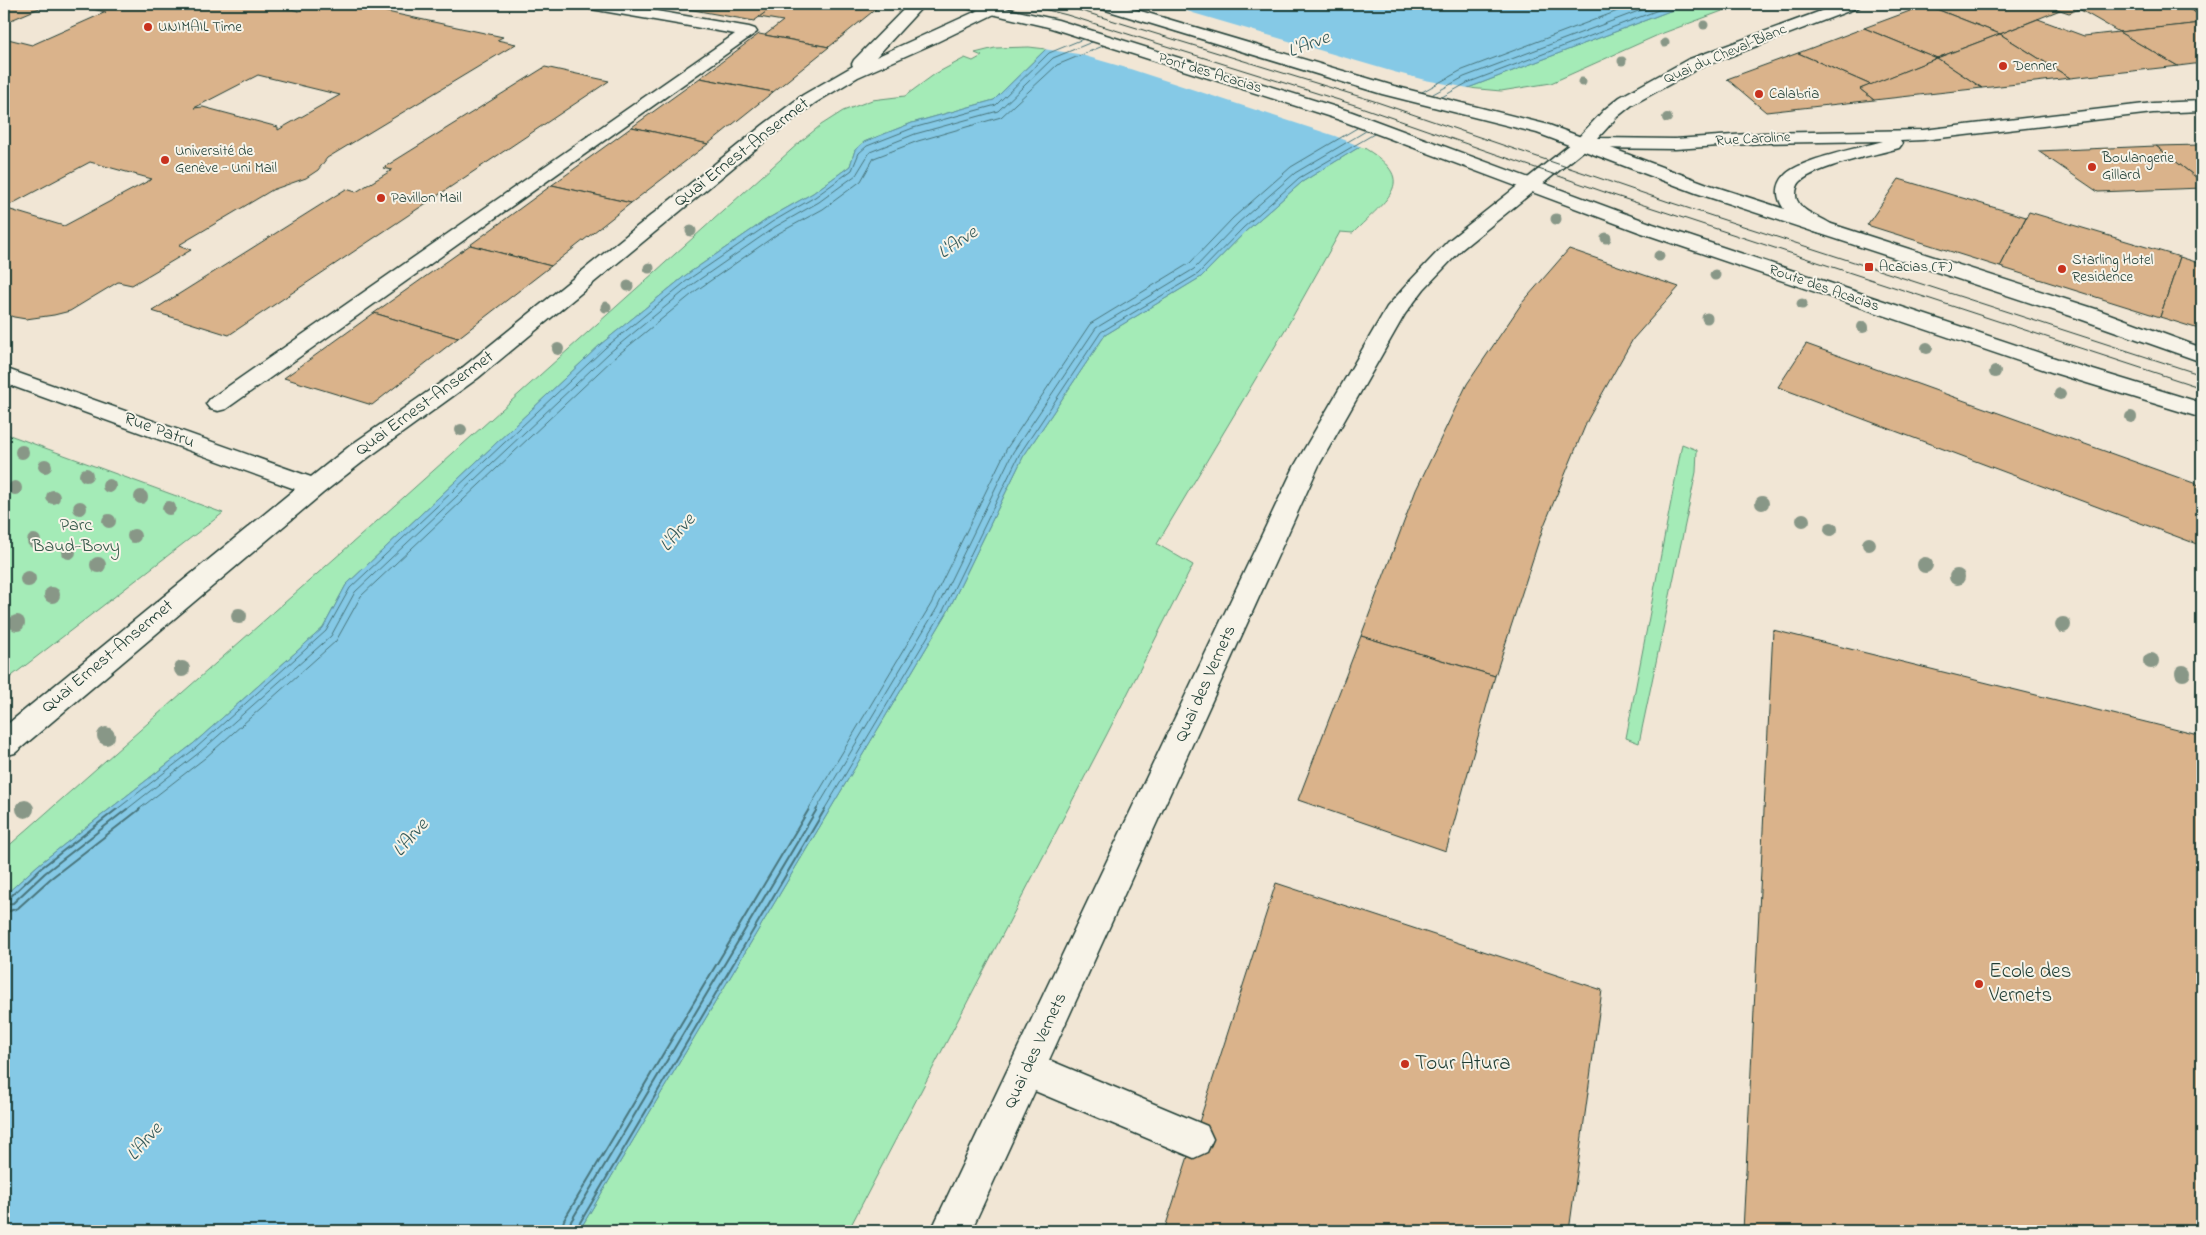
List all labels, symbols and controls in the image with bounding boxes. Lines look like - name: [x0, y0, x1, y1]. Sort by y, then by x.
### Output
- place label: UNIMAIL Time: [158, 16, 242, 38]
- street label: Quai du Cheval-Blanc: [1660, 18, 1790, 90]
- marker: UNIMAIL Time: [142, 21, 154, 33]
- water label: L'Arve: [1284, 24, 1335, 65]
- street label: Pont des Acacias: [1155, 47, 1265, 99]
- place label: Denner: [2012, 55, 2057, 77]
- marker: Denner: [1997, 60, 2009, 72]
- place label: Calabria: [1769, 83, 1819, 105]
- marker: Calabria: [1753, 88, 1765, 100]
- street label: Quai Ernest-Ansermet: [669, 92, 815, 214]
- street label: Rue Caroline: [1715, 126, 1791, 152]
- place label: Université de Genève - Uni Mail: [175, 140, 277, 179]
- place label: Boulangerie Gillard: [2101, 147, 2174, 186]
- marker: Université de Genève - Uni Mail: [159, 154, 171, 166]
- marker: Boulangerie Gillard: [2086, 161, 2098, 173]
- place label: Pavillon Mail: [391, 187, 462, 209]
- marker: Pavillon Mail: [375, 192, 387, 204]
- water label: L'Arve: [933, 219, 985, 266]
- place label: Starling Hotel Residence: [2072, 249, 2153, 288]
- place label: Acacias (F): [1879, 256, 1953, 278]
- street label: Route des Acacias: [1766, 259, 1882, 317]
- marker: Acacias (F): [1863, 261, 1875, 273]
- marker: Starling Hotel Residence: [2056, 263, 2068, 275]
- street label: Quai Ernest-Ansermet: [350, 345, 500, 463]
- street label: Rue Patru: [120, 406, 198, 456]
- water label: L'Arve: [654, 507, 703, 558]
- park label: Parc Baud-Bovy: [31, 513, 120, 560]
- street label: Quai Ernest-Ansermet: [36, 594, 180, 720]
- street label: Quai des Vernets: [1169, 621, 1243, 747]
- water label: L'Arve: [387, 812, 436, 863]
- place label: Ecole des Vernets: [1988, 957, 2071, 1011]
- marker: Ecole des Vernets: [1973, 978, 1985, 990]
- street label: Quai des Vernets: [998, 989, 1074, 1113]
- place label: Tour Atura: [1415, 1049, 1511, 1079]
- marker: Tour Atura: [1399, 1058, 1411, 1070]
- water label: L'Arve: [121, 1116, 170, 1167]

